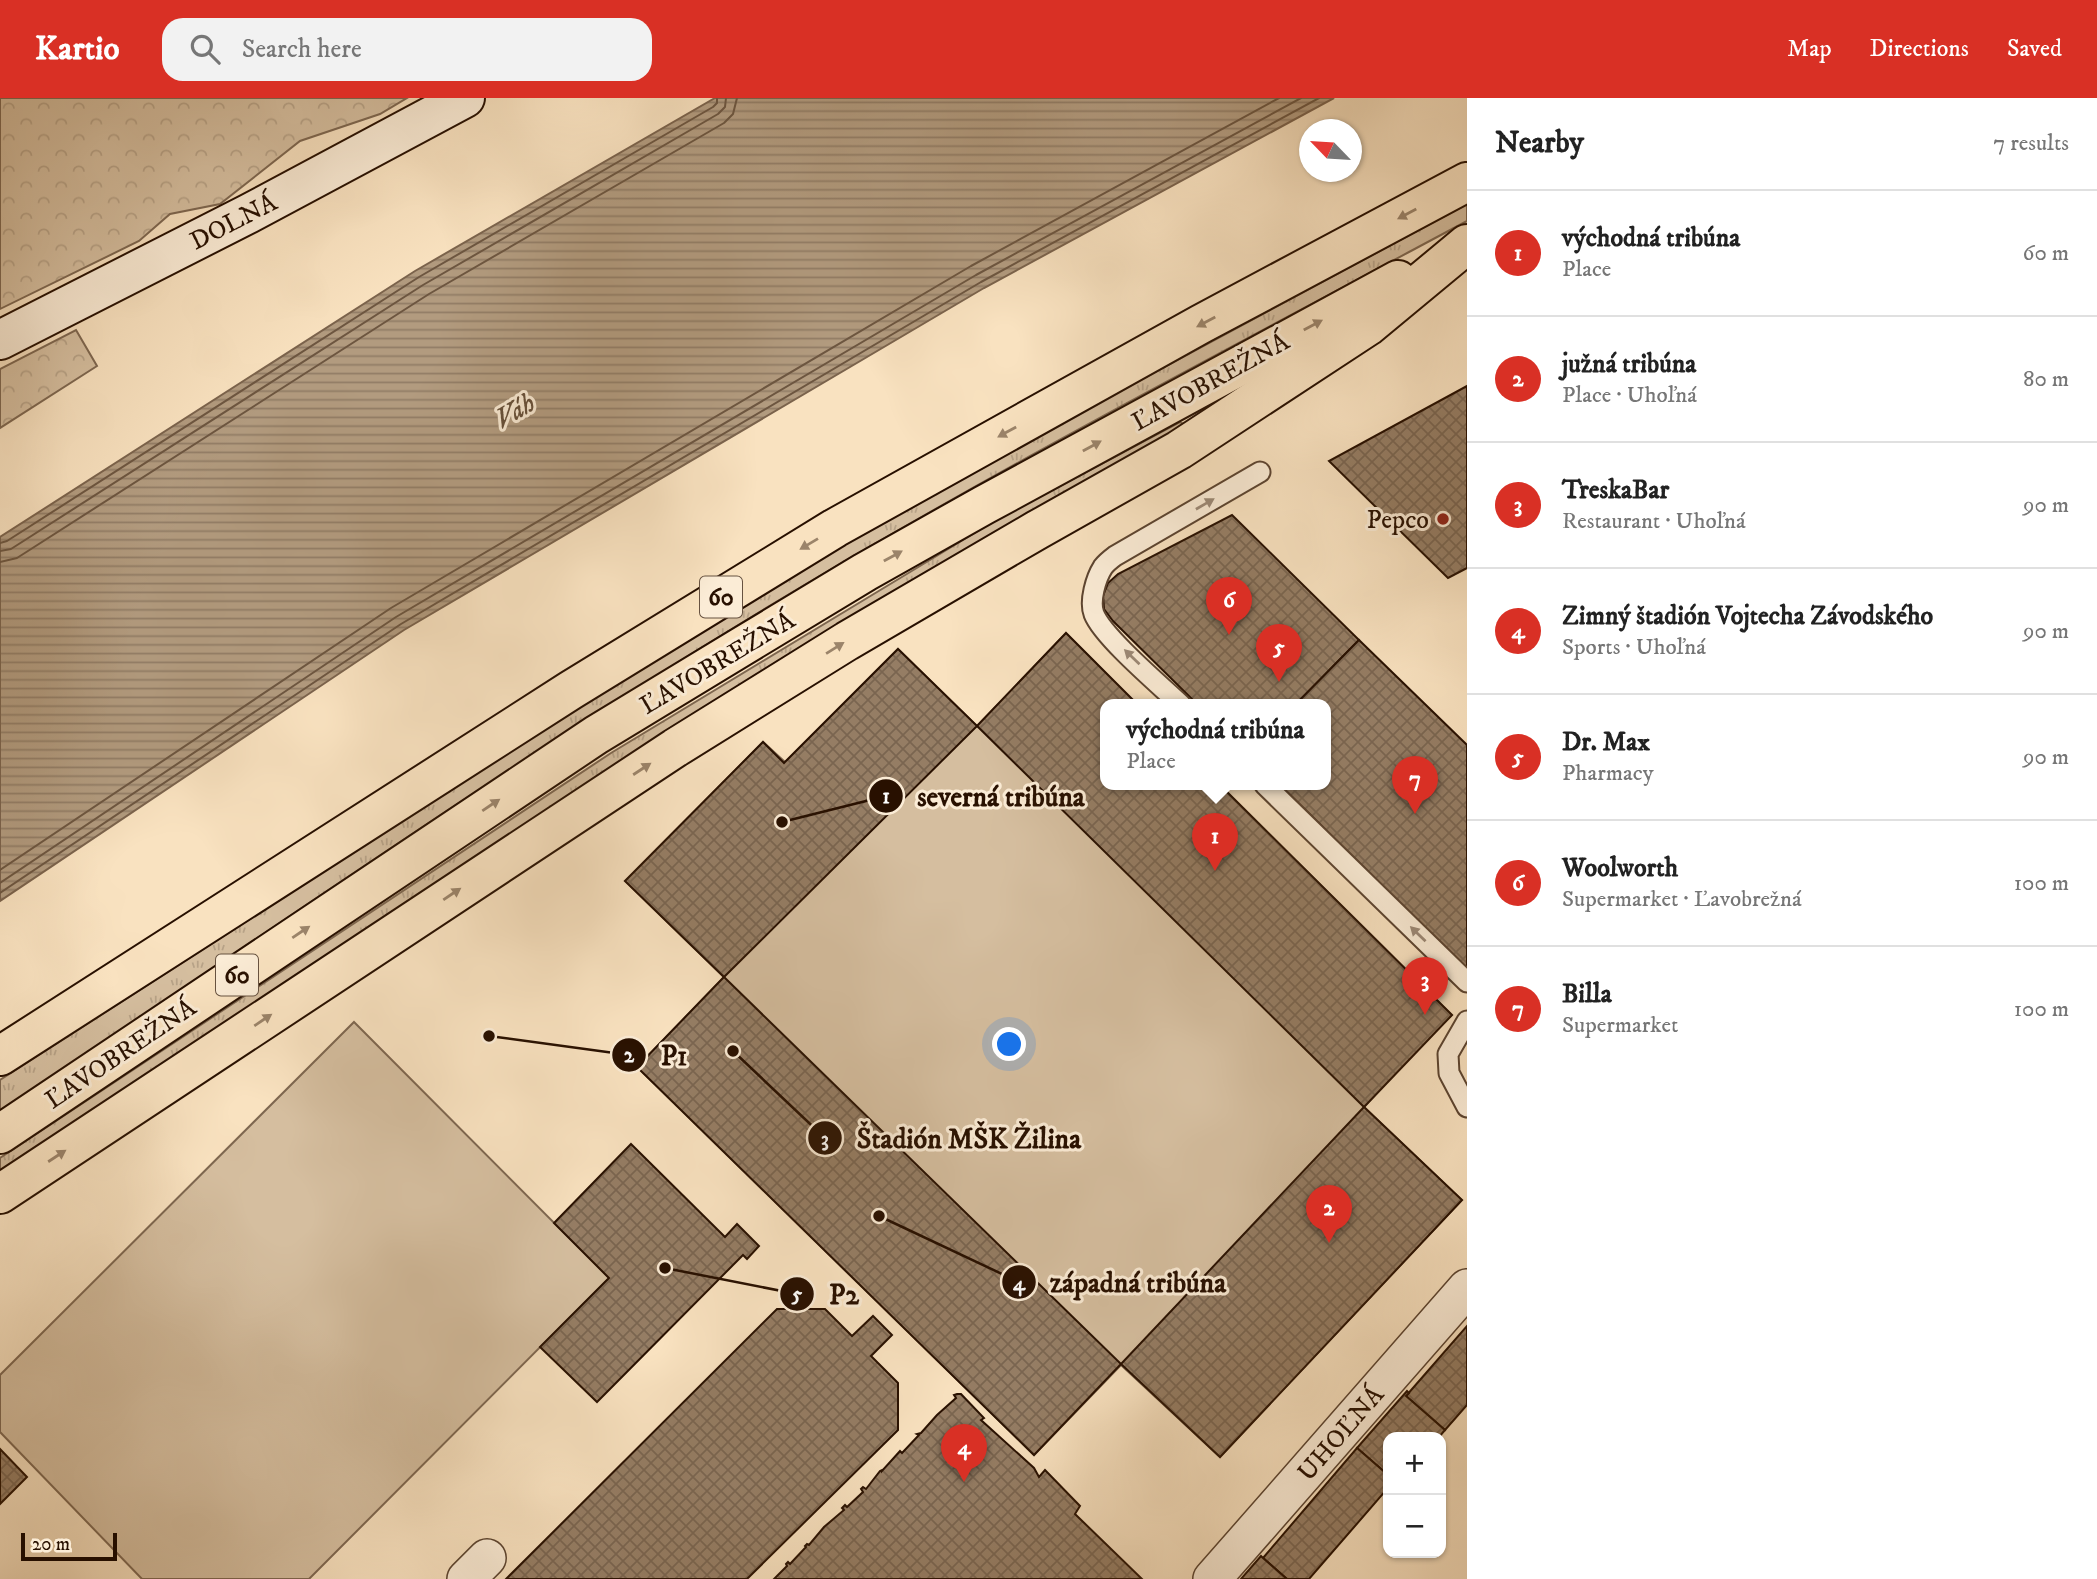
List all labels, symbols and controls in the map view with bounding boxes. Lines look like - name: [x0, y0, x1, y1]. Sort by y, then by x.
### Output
- search box: [162, 18, 652, 81]
- text: Kartio: [35, 29, 120, 70]
- icon: search: [186, 30, 224, 68]
- text: Search here: [242, 33, 362, 66]
- text: Map: [1787, 34, 1832, 64]
- text: Directions: [1870, 34, 1969, 64]
- text: Saved: [2007, 34, 2062, 64]
- north arrow: [1299, 119, 1362, 182]
- text: Nearby: [1495, 125, 1584, 162]
- text: 7 results: [1993, 129, 2069, 158]
- street label: DOLNÁ: [184, 185, 283, 258]
- one-way arrow: [1397, 208, 1417, 220]
- text: východná tribúna: [1562, 222, 1740, 255]
- text: 1: [1514, 239, 1522, 268]
- text: 60 m: [2022, 239, 2069, 268]
- text: Place: [1562, 255, 1611, 284]
- one-way arrow: [1197, 316, 1216, 328]
- one-way arrow: [1303, 320, 1323, 331]
- street label: ĽAVOBREŽNÁ: [1126, 324, 1296, 439]
- text: južná tribúna: [1562, 348, 1696, 381]
- text: 2: [1512, 365, 1524, 394]
- text: 80 m: [2023, 365, 2069, 394]
- text: Place · Uhoľná: [1562, 381, 1697, 410]
- water label: Váh: [488, 385, 542, 437]
- one-way arrow: [997, 426, 1017, 438]
- one-way arrow: [1082, 440, 1102, 452]
- text: TreskaBar: [1562, 474, 1669, 507]
- text: 3: [1514, 491, 1522, 520]
- text: 90 m: [2023, 491, 2069, 520]
- one-way arrow: [1196, 498, 1215, 510]
- place label: Pepco: [1367, 504, 1429, 537]
- text: Restaurant · Uhoľná: [1562, 507, 1746, 536]
- marker: Pepco: [1435, 511, 1451, 527]
- one-way arrow: [800, 537, 819, 550]
- one-way arrow: [883, 550, 903, 562]
- road number: 60: [700, 576, 742, 618]
- pin: 6: [1206, 577, 1252, 635]
- text: Zimný štadión Vojtecha Závodského: [1562, 600, 1933, 633]
- street label: ĽAVOBREŽNÁ: [634, 603, 802, 723]
- text: 4: [1511, 617, 1525, 646]
- text: 90 m: [2023, 617, 2069, 646]
- pin: 5: [1256, 624, 1302, 682]
- text: Sports · Uhoľná: [1562, 633, 1706, 662]
- one-way arrow: [825, 642, 845, 655]
- one-way arrow: [1124, 650, 1141, 666]
- popup: [1100, 699, 1331, 790]
- text: východná tribúna: [1126, 714, 1305, 747]
- text: Dr. Max: [1562, 726, 1650, 759]
- text: 5: [1512, 743, 1524, 772]
- text: 90 m: [2023, 743, 2069, 772]
- text: Place: [1126, 747, 1176, 776]
- pin: 7: [1392, 756, 1438, 814]
- text: Pharmacy: [1562, 759, 1654, 788]
- one-way arrow: [633, 763, 652, 776]
- callout: severná tribúna: [869, 772, 1099, 821]
- text: severná tribúna: [917, 780, 1086, 815]
- text: 1: [882, 784, 890, 810]
- one-way arrow: [482, 799, 501, 812]
- pin: 1: [1192, 813, 1238, 871]
- text: Woolworth: [1562, 852, 1678, 885]
- text: 6: [1512, 869, 1524, 898]
- text: 100 m: [2014, 869, 2069, 898]
- text: Supermarket · Ľavobrežná: [1562, 885, 1802, 914]
- one-way arrow: [443, 887, 461, 901]
- one-way arrow: [291, 926, 311, 939]
- one-way arrow: [1410, 927, 1427, 943]
- road number: 60: [216, 954, 258, 996]
- pin: 3: [1402, 957, 1448, 1015]
- text: Billa: [1562, 978, 1612, 1011]
- street label: ĽAVOBREŽNÁ: [38, 991, 203, 1117]
- text: 7: [1512, 995, 1524, 1024]
- text: 100 m: [2014, 995, 2069, 1024]
- text: Supermarket: [1562, 1011, 1678, 1040]
- one-way arrow: [253, 1014, 272, 1027]
- your location: [992, 1027, 1026, 1061]
- callout: P1: [612, 1031, 701, 1080]
- text: P1: [661, 1039, 687, 1074]
- text: 2: [624, 1043, 635, 1069]
- callout: Štadión MŠK Žilina: [808, 1114, 1095, 1163]
- text: Štadión MŠK Žilina: [857, 1121, 1082, 1157]
- text: 3: [821, 1127, 829, 1153]
- one-way arrow: [48, 1149, 66, 1163]
- pin: 2: [1306, 1185, 1352, 1243]
- callout: západná tribúna: [1001, 1258, 1240, 1307]
- text: západná tribúna: [1050, 1266, 1227, 1301]
- callout: P2: [780, 1270, 873, 1319]
- text: 4: [1013, 1271, 1026, 1297]
- text: P2: [829, 1278, 859, 1313]
- text: 5: [791, 1282, 803, 1308]
- street label: UHOĽNÁ: [1290, 1378, 1392, 1489]
- pin: 4: [941, 1424, 987, 1482]
- map controls: [1383, 1432, 1446, 1558]
- button: +: [1383, 1432, 1446, 1495]
- button: −: [1383, 1495, 1446, 1558]
- scale bar: [21, 1530, 117, 1562]
- text: 20 m: [32, 1533, 70, 1556]

